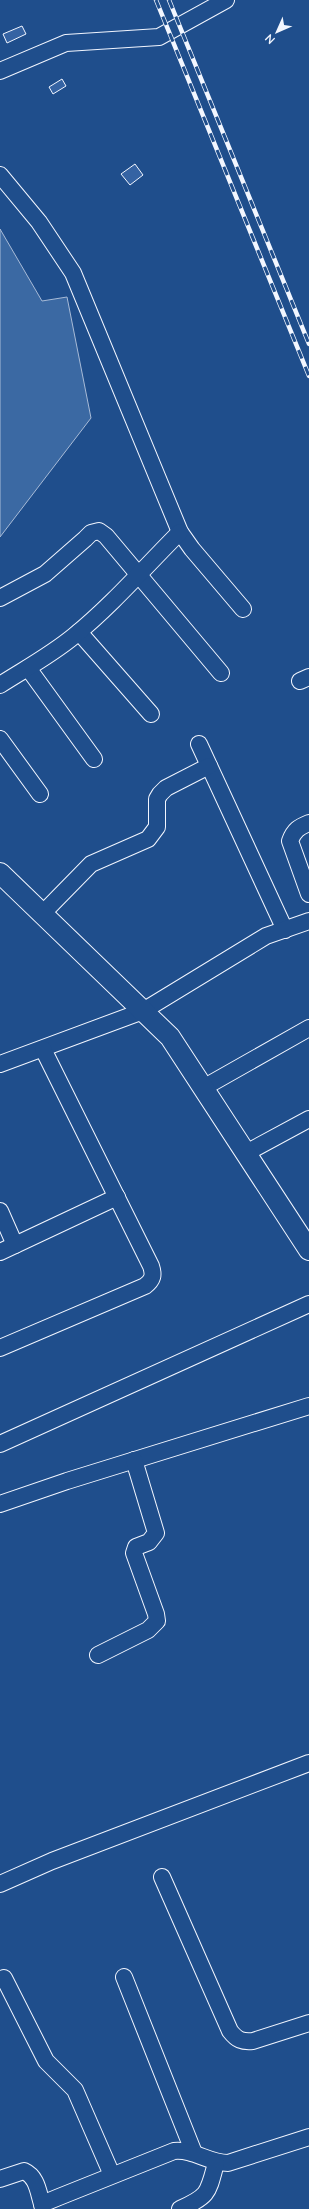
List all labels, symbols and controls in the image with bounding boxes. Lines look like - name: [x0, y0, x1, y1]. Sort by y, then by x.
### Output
- north arrow: [257, 12, 297, 52]
- text: N: [262, 32, 277, 47]

